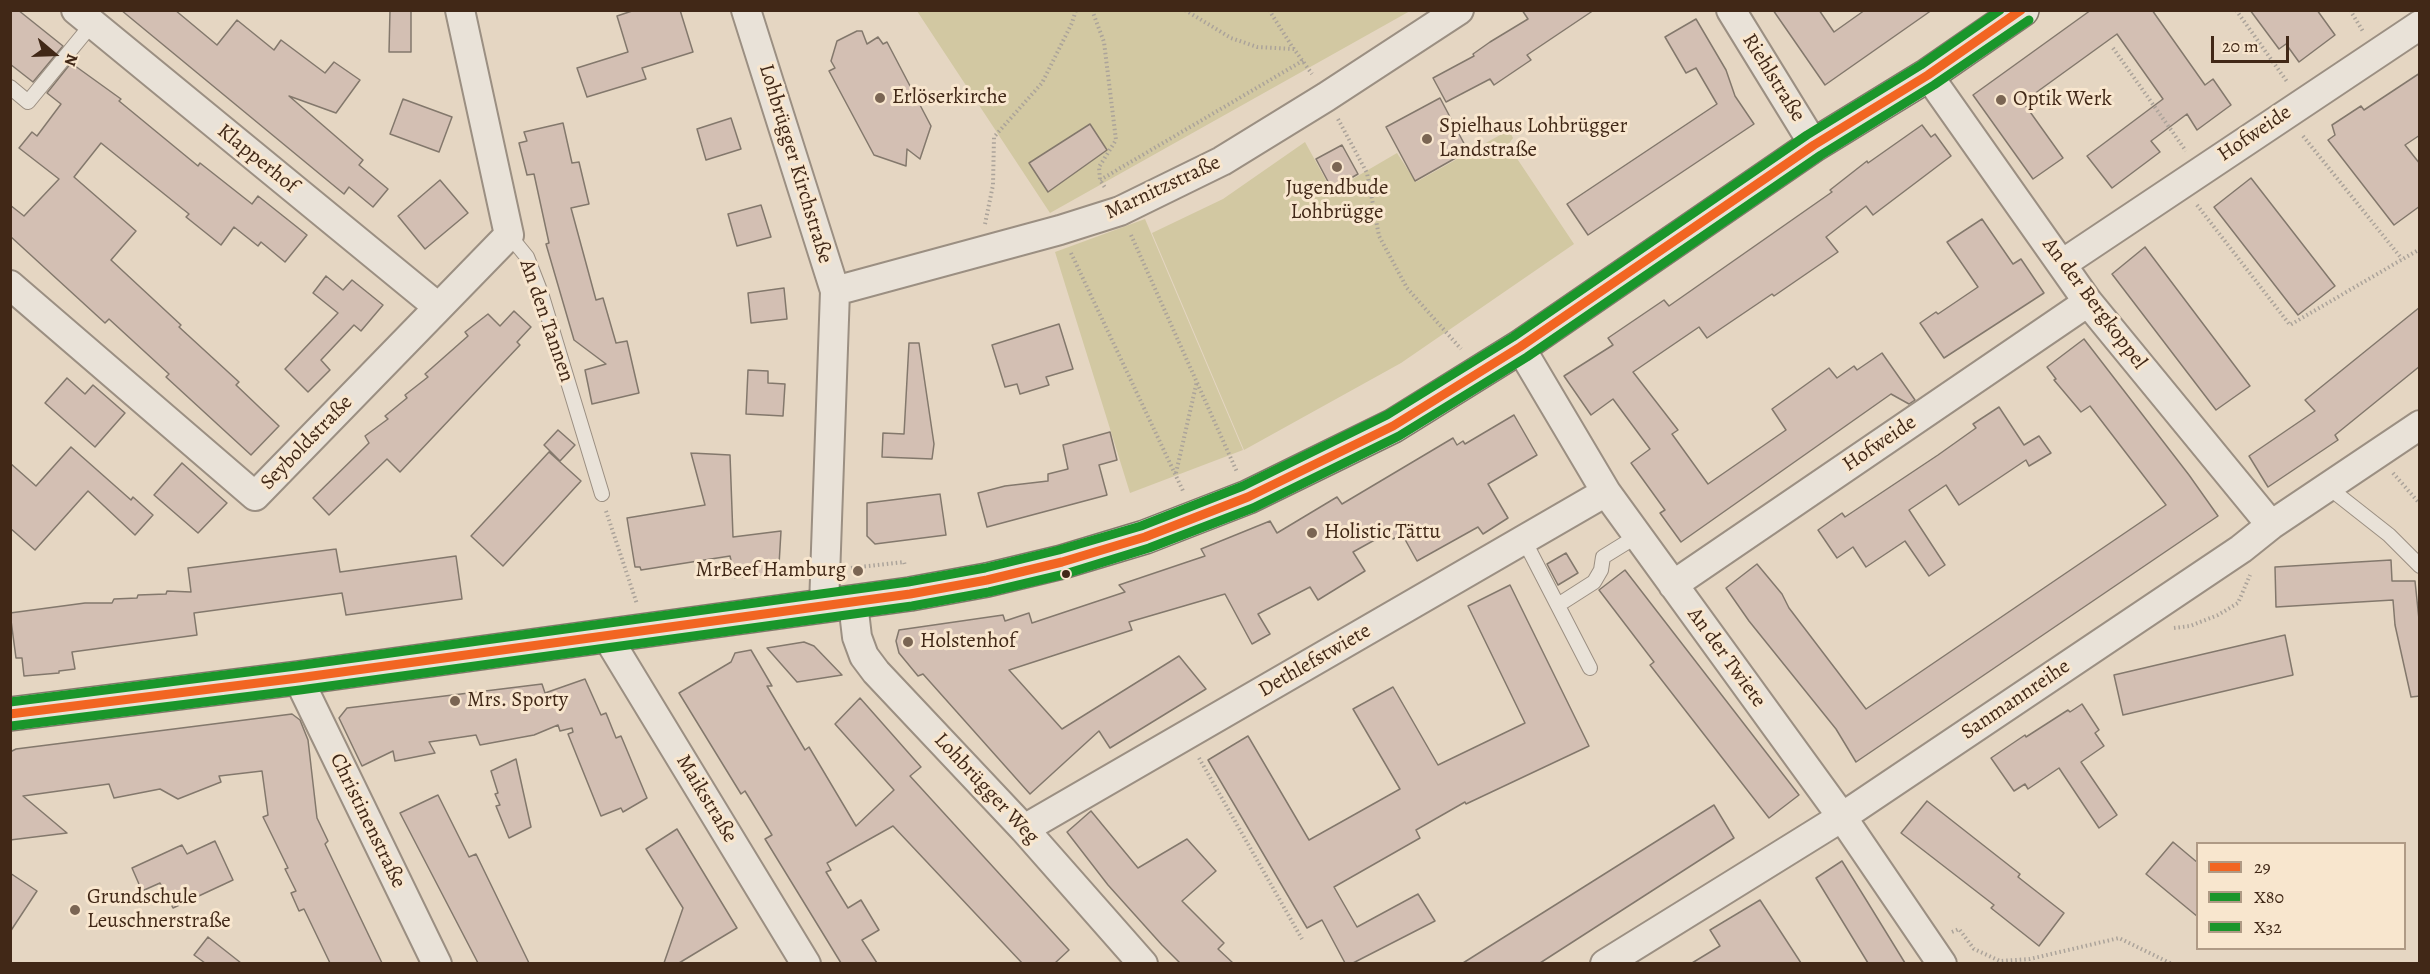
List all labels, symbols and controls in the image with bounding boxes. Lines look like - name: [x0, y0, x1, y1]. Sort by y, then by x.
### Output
- north arrow: [24, 24, 84, 84]
- scale bar: [2214, 24, 2292, 62]
- street label: Riehlstraße: [1736, 29, 1810, 127]
- text: 20 m: [2222, 34, 2259, 58]
- text: N: [59, 51, 83, 69]
- street label: Lohbrügger Kirchstraße: [753, 61, 837, 267]
- place label: Erlöserkirche: [892, 85, 1007, 111]
- place label: Optik Werk: [2013, 87, 2112, 113]
- marker: Erlöserkirche: [873, 91, 887, 105]
- marker: Optik Werk: [1994, 93, 2008, 107]
- street label: Hofweide: [2213, 100, 2297, 168]
- place label: Spielhaus Lohbrügger Landstraße: [1439, 114, 1628, 164]
- street label: Klapperhof: [212, 119, 302, 199]
- marker: Spielhaus Lohbrügger Landstraße: [1420, 132, 1434, 146]
- street label: Marnitzstraße: [1101, 150, 1225, 226]
- marker: Jugendbude Lohbrügge: [1330, 160, 1344, 174]
- place label: Jugendbude Lohbrügge: [1285, 176, 1389, 226]
- street label: An der Bergkoppel: [2036, 233, 2152, 375]
- street label: An den Tannen: [513, 256, 579, 386]
- street label: Seyboldstraße: [256, 390, 358, 496]
- street label: Hofweide: [1838, 410, 1922, 478]
- place label: Holistic Tättu: [1324, 520, 1441, 546]
- marker: Holistic Tättu: [1305, 526, 1319, 540]
- place label: MrBeef Hamburg: [696, 558, 846, 584]
- marker: MrBeef Hamburg: [851, 564, 865, 578]
- unlabelled marker: [1060, 568, 1072, 580]
- street label: An der Twiete: [1681, 603, 1771, 713]
- street label: Dethlefstwiete: [1254, 619, 1376, 703]
- place label: Holstenhof: [920, 629, 1016, 655]
- marker: Holstenhof: [901, 635, 915, 649]
- street label: Sanmannreihe: [1957, 654, 2075, 746]
- place label: Mrs. Sporty: [467, 688, 568, 714]
- marker: Mrs. Sporty: [448, 694, 462, 708]
- street label: Lohbrügger Weg: [928, 728, 1044, 850]
- street label: Christinenstraße: [323, 749, 411, 893]
- street label: Maikstraße: [670, 750, 742, 848]
- legend: [2196, 842, 2406, 950]
- text: 29: [2254, 855, 2271, 879]
- place label: Grundschule Leuschnerstraße: [87, 885, 231, 935]
- text: X80: [2254, 885, 2284, 909]
- marker: Grundschule Leuschnerstraße: [68, 903, 82, 917]
- text: X32: [2254, 915, 2282, 939]

